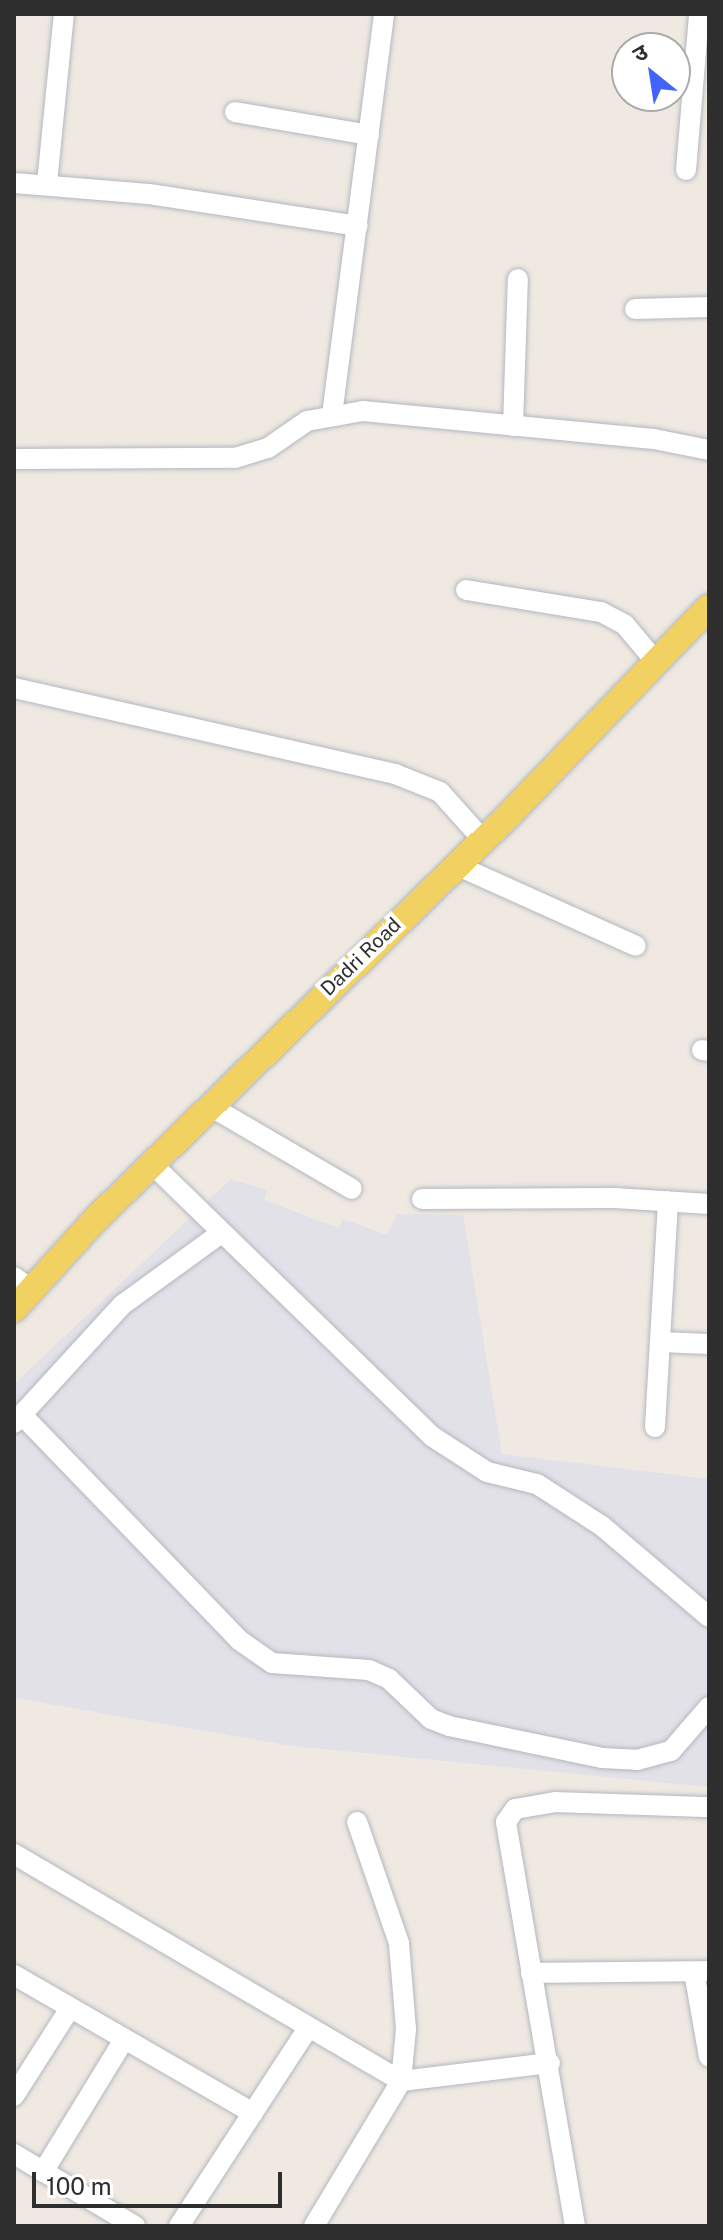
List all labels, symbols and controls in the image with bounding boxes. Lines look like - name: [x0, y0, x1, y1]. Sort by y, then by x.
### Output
- north arrow: [611, 32, 691, 112]
- text: उ: [628, 38, 652, 67]
- street label: Dadri Road: [316, 913, 406, 1001]
- scale bar: [36, 2156, 286, 2206]
- text: 100 m: [46, 2172, 112, 2200]

